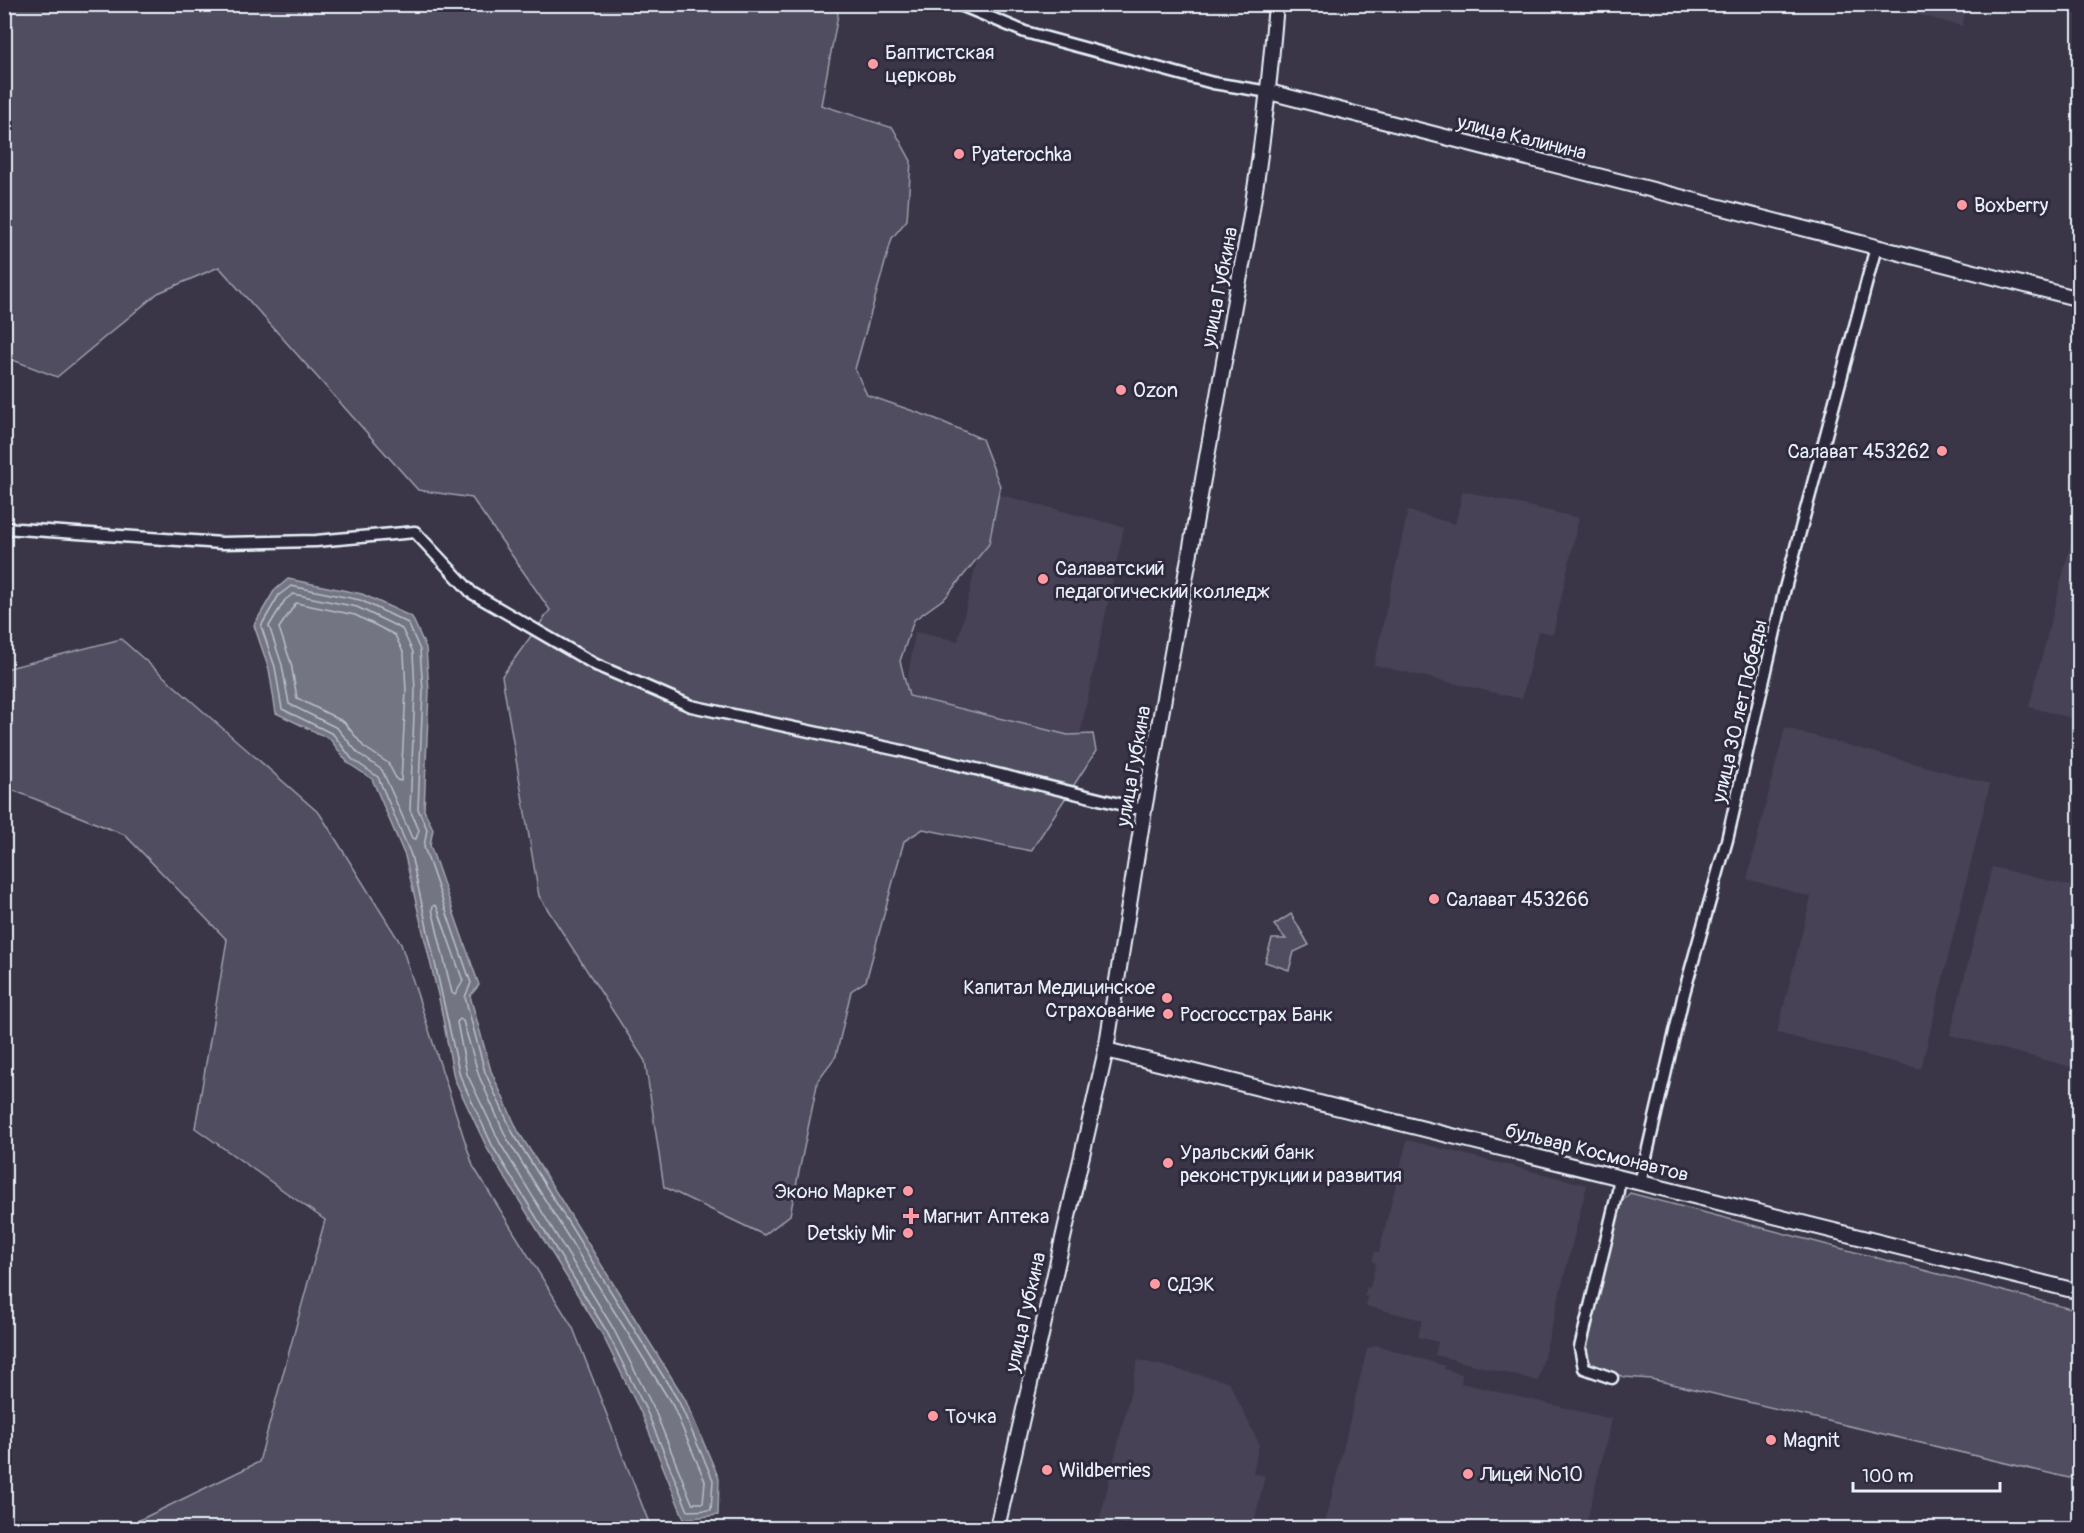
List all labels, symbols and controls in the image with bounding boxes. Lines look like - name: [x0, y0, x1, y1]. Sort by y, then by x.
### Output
- place label: Баптистская церковь: [885, 40, 994, 88]
- marker: Баптистская церковь: [866, 57, 880, 71]
- street label: улица Калинина: [1454, 109, 1589, 166]
- place label: Pyaterochka: [971, 142, 1072, 167]
- marker: Pyaterochka: [952, 147, 966, 161]
- place label: Boxberry: [1974, 193, 2049, 218]
- marker: Boxberry: [1955, 198, 1969, 212]
- street label: улица Губкина: [1195, 225, 1243, 350]
- place label: Ozon: [1133, 378, 1178, 403]
- marker: Ozon: [1114, 383, 1128, 397]
- place label: Салават 453262: [1787, 439, 1930, 464]
- marker: Салават 453262: [1935, 444, 1949, 458]
- place label: Салаватский педагогический колледж: [1055, 556, 1270, 604]
- marker: Салаватский педагогический колледж: [1036, 572, 1050, 586]
- street label: улица 30 лет Победы: [1706, 617, 1773, 806]
- street label: улица Губкина: [1110, 704, 1156, 829]
- place label: Салават 453266: [1446, 887, 1589, 912]
- marker: Салават 453266: [1427, 892, 1441, 906]
- place label: Капитал Медицинское Страхование: [963, 975, 1155, 1023]
- marker: Капитал Медицинское Страхование: [1160, 991, 1174, 1005]
- place label: Росгосстрах Банк: [1180, 1002, 1333, 1027]
- marker: Росгосстрах Банк: [1161, 1007, 1175, 1021]
- street label: бульвар Космонавтов: [1502, 1118, 1691, 1187]
- place label: Уральский банк реконструкции и развития: [1180, 1140, 1402, 1188]
- marker: Уральский банк реконструкции и развития: [1161, 1156, 1175, 1170]
- place label: Эконо Маркет: [775, 1179, 896, 1204]
- marker: Эконо Маркет: [901, 1184, 915, 1198]
- place label: Магнит Аптека: [923, 1204, 1049, 1229]
- marker: Магнит Аптека: [904, 1209, 918, 1223]
- place label: Detskiy Mir: [807, 1221, 896, 1246]
- marker: Detskiy Mir: [901, 1226, 915, 1240]
- street label: улица Губкина: [999, 1250, 1051, 1375]
- place label: СДЭК: [1167, 1272, 1215, 1297]
- marker: СДЭК: [1148, 1277, 1162, 1291]
- place label: Точка: [945, 1404, 997, 1429]
- marker: Точка: [926, 1409, 940, 1423]
- place label: Magnit: [1783, 1428, 1841, 1453]
- marker: Magnit: [1764, 1433, 1778, 1447]
- scale bar: [1853, 1455, 2000, 1493]
- place label: Wildberries: [1059, 1458, 1151, 1483]
- place label: Лицей №10: [1479, 1462, 1583, 1487]
- marker: Wildberries: [1040, 1463, 1054, 1477]
- text: 100 m: [1862, 1465, 1914, 1488]
- marker: Лицей №10: [1461, 1467, 1475, 1481]

